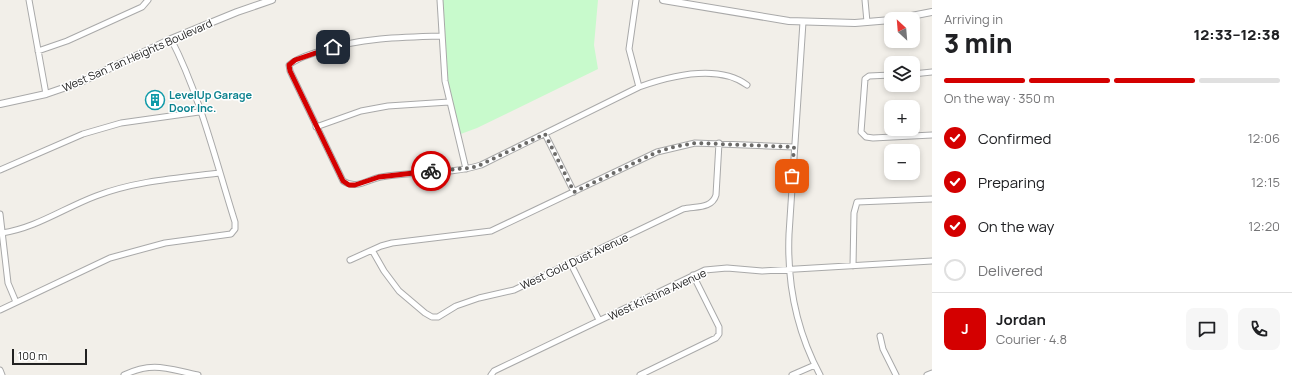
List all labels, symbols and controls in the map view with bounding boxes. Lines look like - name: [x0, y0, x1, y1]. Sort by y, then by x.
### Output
- text: Arriving in: [944, 10, 1003, 28]
- north arrow: [884, 12, 920, 48]
- map controls: [884, 12, 920, 180]
- street label: West San Tan Heights Boulevard: [60, 15, 214, 95]
- text: 12:33–12:38: [1194, 24, 1280, 45]
- text: 3 min: [944, 25, 1013, 61]
- pin: [316, 30, 350, 64]
- icon: home: [322, 36, 344, 58]
- button: layers: [884, 56, 920, 92]
- place label: LevelUp Garage Door Inc.: [169, 87, 252, 115]
- building icon: LevelUp Garage Door Inc.: [144, 89, 166, 111]
- text: On the way · 350 m: [944, 89, 1055, 107]
- button: +: [884, 100, 920, 136]
- icon: check: [944, 127, 966, 149]
- text: Confirmed: [978, 128, 1051, 149]
- text: 12:06: [1248, 129, 1280, 147]
- button: −: [884, 144, 920, 180]
- courier: [411, 151, 451, 191]
- pin: [775, 159, 809, 193]
- icon: bike: [420, 160, 442, 182]
- icon: bag: [781, 165, 803, 187]
- icon: check: [944, 171, 966, 193]
- text: Preparing: [978, 172, 1045, 193]
- text: 12:15: [1251, 173, 1280, 191]
- icon: check: [944, 215, 966, 237]
- text: On the way: [978, 216, 1054, 237]
- text: 12:20: [1248, 217, 1280, 235]
- street label: West Gold Dust Avenue: [517, 229, 631, 293]
- text: Delivered: [978, 260, 1043, 281]
- street label: West Kristina Avenue: [605, 264, 709, 323]
- button: chat: [1186, 308, 1228, 350]
- button: phone: [1238, 308, 1280, 350]
- text: Jordan: [996, 309, 1046, 330]
- text: J: [961, 318, 969, 339]
- text: Courier · 4.8: [996, 330, 1067, 348]
- scale bar: [12, 347, 87, 366]
- text: 100 m: [18, 348, 47, 363]

